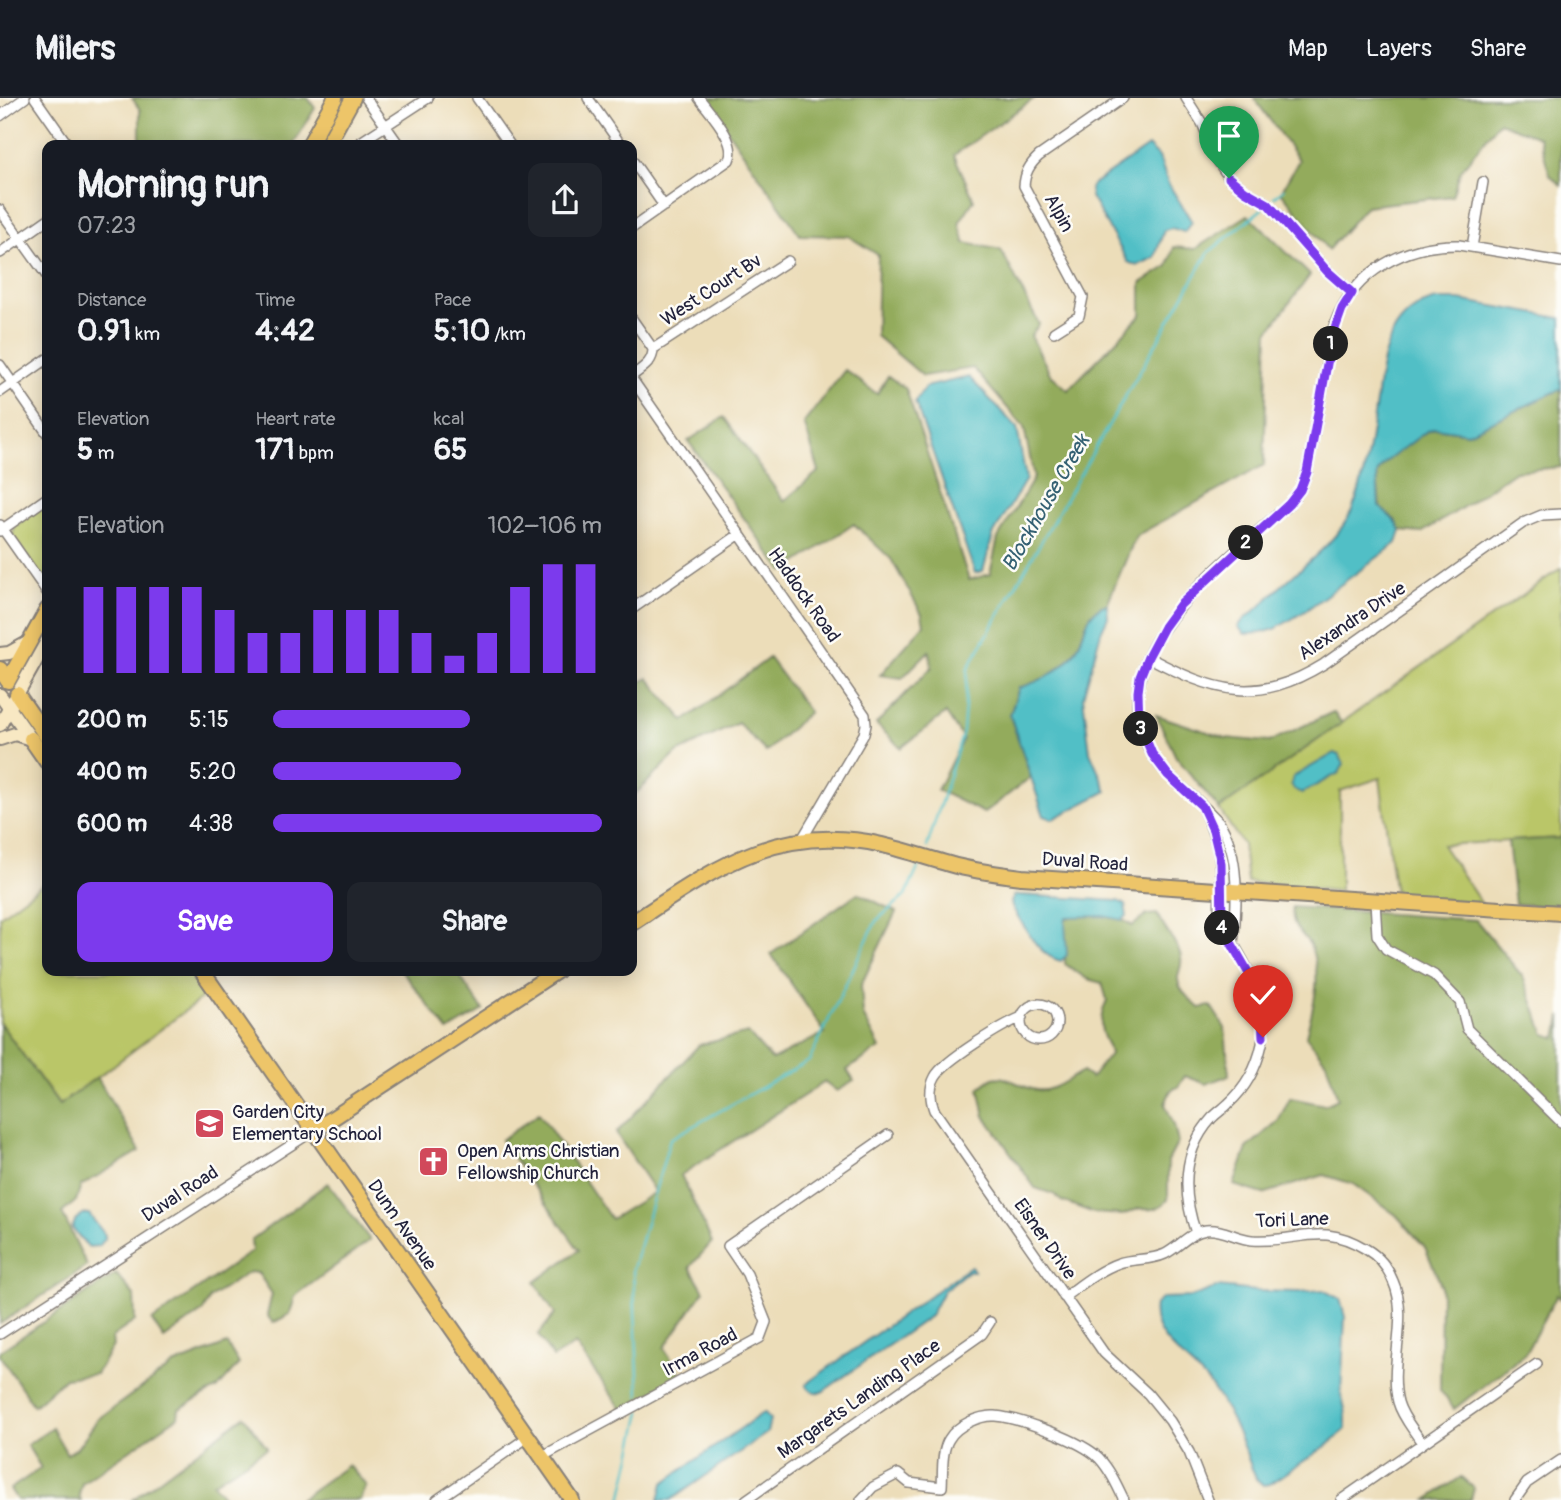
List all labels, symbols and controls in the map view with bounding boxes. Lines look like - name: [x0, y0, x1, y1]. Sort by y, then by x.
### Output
- text: Milers: [35, 28, 115, 69]
- text: Map: [1288, 34, 1328, 63]
- text: Layers: [1366, 34, 1432, 63]
- text: Share: [1470, 34, 1526, 63]
- pin: [1199, 106, 1259, 178]
- icon: arrive: [1210, 117, 1248, 155]
- text: Morning run: [77, 161, 269, 209]
- button: share: [528, 163, 602, 237]
- street label: Alpin: [1039, 190, 1079, 236]
- text: 07:23: [77, 211, 136, 240]
- street label: West Court Bv: [656, 249, 766, 331]
- text: Distance: [77, 288, 146, 312]
- text: Time: [255, 288, 295, 312]
- text: Pace: [434, 288, 471, 312]
- text: 0.91: [77, 312, 131, 349]
- text: 4:42: [255, 312, 315, 349]
- text: 5:10: [434, 312, 490, 349]
- text: km: [131, 322, 160, 346]
- text: /km: [490, 322, 526, 346]
- pin: 1: [1314, 327, 1348, 362]
- text: 1: [1327, 331, 1334, 355]
- text: Elevation: [77, 407, 149, 431]
- text: Heart rate: [255, 407, 335, 431]
- text: kcal: [434, 407, 465, 431]
- water label: Blockhouse Creek: [996, 428, 1097, 576]
- text: 5: [77, 431, 93, 468]
- text: 171: [255, 431, 295, 468]
- text: 65: [434, 431, 467, 468]
- text: m: [93, 441, 114, 465]
- text: bpm: [295, 441, 334, 465]
- text: Elevation: [77, 511, 165, 540]
- text: 102–106 m: [487, 511, 602, 540]
- pin: 2: [1228, 526, 1264, 560]
- text: 2: [1240, 530, 1251, 554]
- street label: Haddock Road: [763, 543, 845, 647]
- street label: Alexandra Drive: [1294, 576, 1411, 666]
- text: 200 m: [77, 705, 147, 734]
- text: 5:15: [189, 705, 229, 734]
- pin: 3: [1124, 712, 1158, 746]
- text: 3: [1135, 716, 1146, 740]
- text: 400 m: [77, 757, 147, 786]
- text: 5:20: [189, 757, 236, 786]
- text: 600 m: [77, 809, 147, 838]
- text: 4:38: [189, 809, 233, 838]
- street label: Duval Road: [1041, 847, 1129, 877]
- button: Save: [77, 882, 333, 962]
- button: Share: [347, 882, 602, 962]
- pin: 4: [1204, 910, 1240, 946]
- text: 4: [1216, 915, 1227, 939]
- pin: [1233, 965, 1293, 1037]
- icon: check: [1244, 976, 1282, 1014]
- place label: Garden City Elementary School: [232, 1100, 382, 1146]
- school or university icon: Garden City Elementary School: [192, 1106, 226, 1140]
- place label: Open Arms Christian Fellowship Church: [457, 1139, 620, 1185]
- church icon: Open Arms Christian Fellowship Church: [417, 1145, 451, 1179]
- street label: Duval Road: [137, 1160, 223, 1228]
- street label: Dunn Avenue: [362, 1175, 442, 1275]
- street label: Eisner Drive: [1008, 1194, 1082, 1285]
- street label: Tori Lane: [1255, 1207, 1330, 1233]
- street label: Irma Road: [658, 1322, 742, 1382]
- street label: Margarets Landing Place: [773, 1333, 946, 1464]

